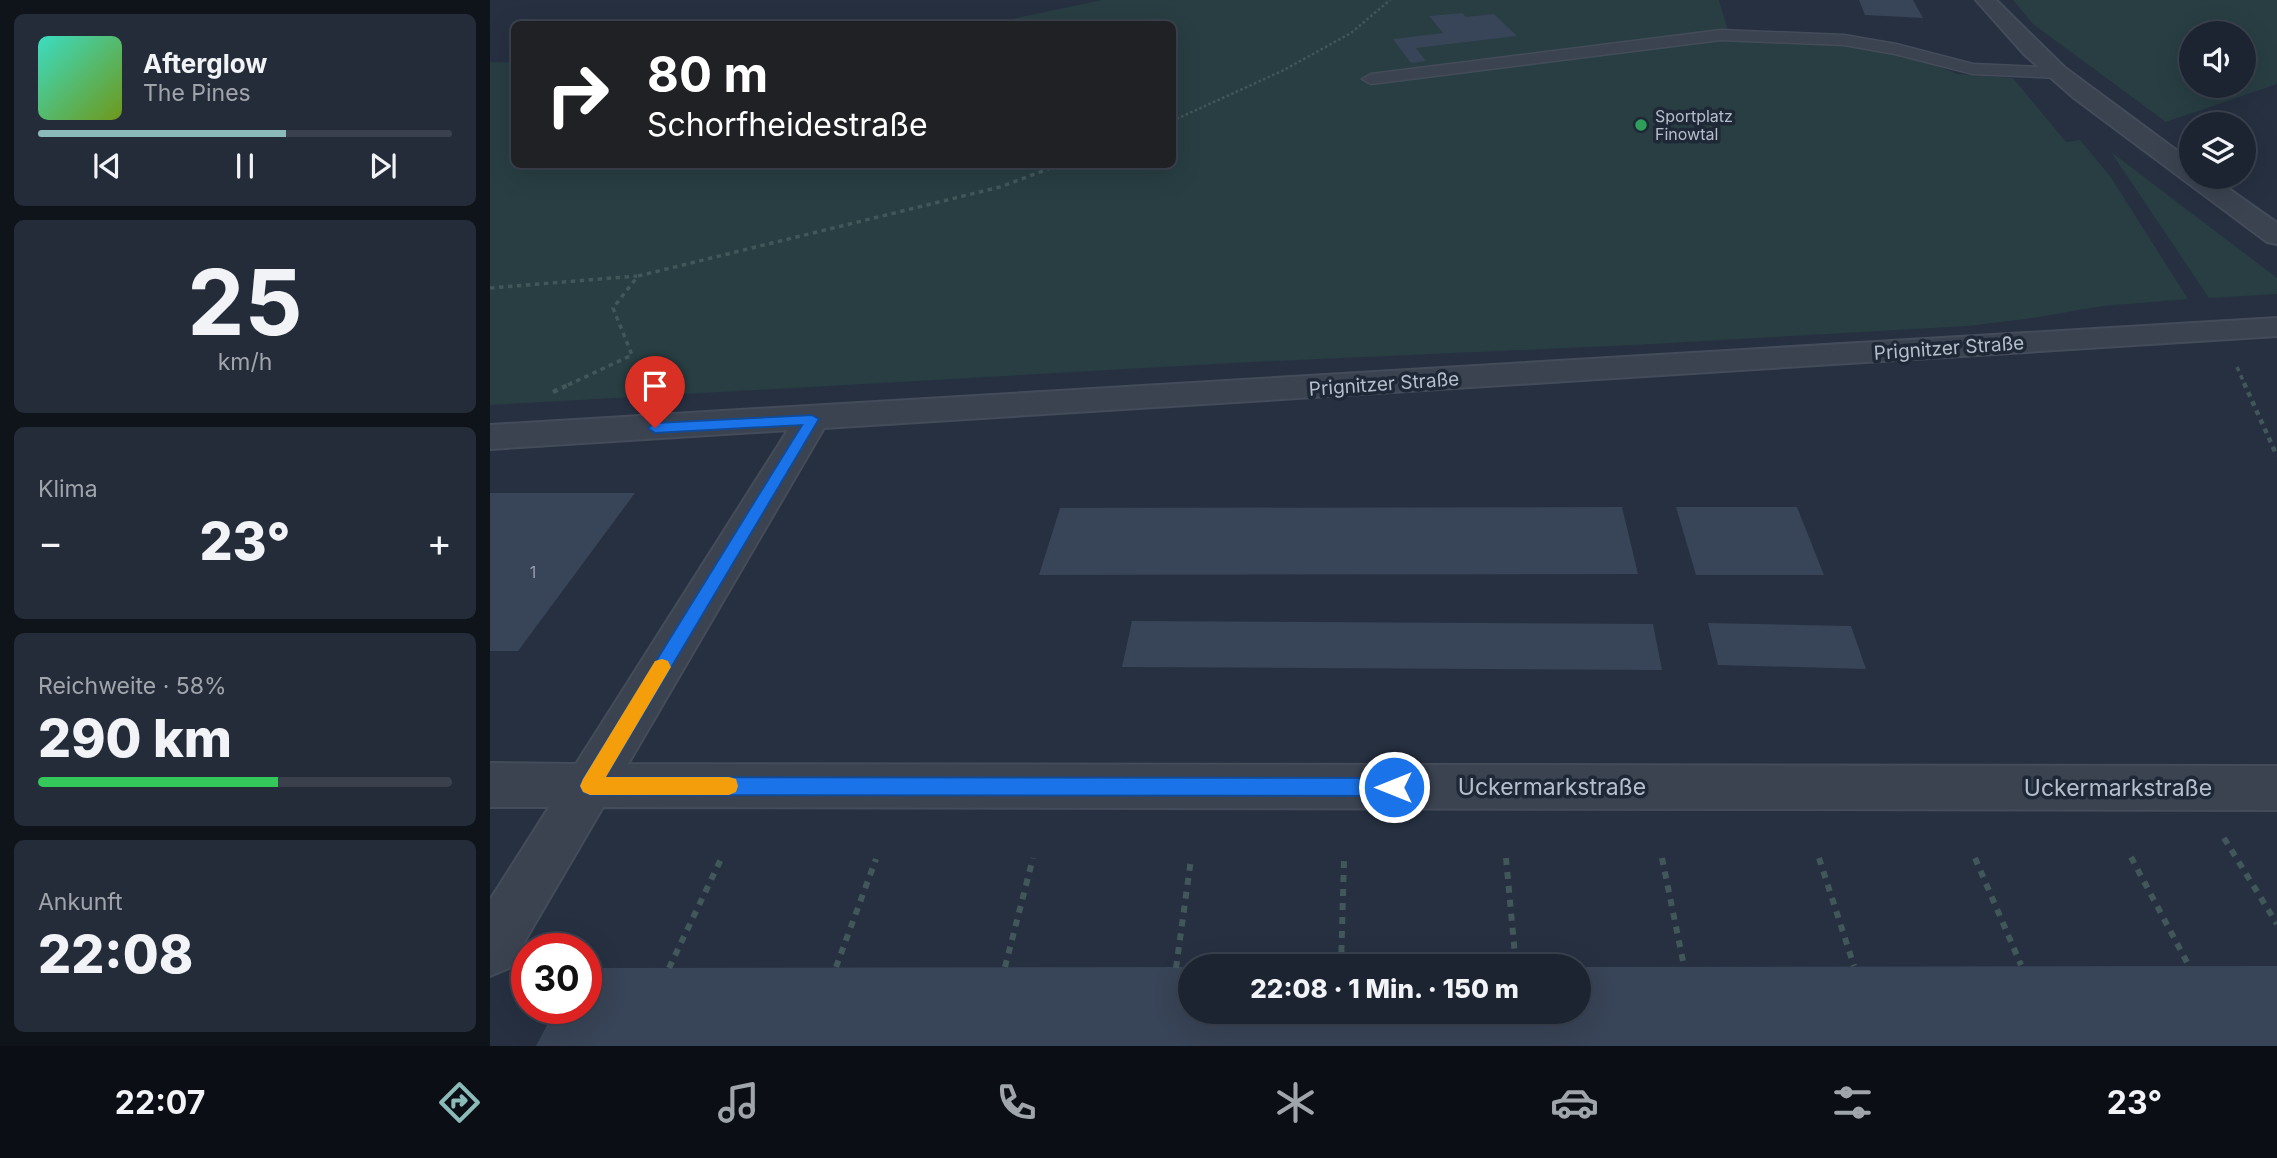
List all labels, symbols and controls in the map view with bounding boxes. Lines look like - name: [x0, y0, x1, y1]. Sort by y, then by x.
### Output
- map controls: [2179, 21, 2256, 189]
- button: sound: [2179, 21, 2256, 98]
- text: 80 m: [647, 45, 768, 104]
- text: Afterglow: [143, 48, 267, 79]
- icon: right: [532, 49, 623, 140]
- text: The Pines: [143, 79, 251, 107]
- text: Schorfheidestraße: [647, 105, 928, 144]
- place label: Sportplatz Finowtal: [1655, 106, 1733, 144]
- button: layers: [2179, 112, 2256, 189]
- marker: Sportplatz Finowtal: [1633, 117, 1649, 133]
- icon: previous: [88, 147, 126, 185]
- icon: pause: [226, 147, 264, 185]
- icon: next: [364, 147, 402, 185]
- text: 25: [187, 247, 303, 357]
- street label: Prignitzer Straße: [1873, 331, 2025, 365]
- text: km/h: [218, 348, 272, 376]
- pin: [625, 356, 685, 428]
- icon: arrive: [636, 367, 674, 405]
- street label: Prignitzer Straße: [1308, 367, 1460, 401]
- text: Klima: [38, 475, 98, 503]
- text: 23°: [199, 510, 291, 573]
- text: −: [38, 519, 63, 565]
- text: +: [427, 519, 452, 565]
- house number: 1: [530, 562, 536, 582]
- text: Reichweite · 58%: [38, 672, 227, 700]
- text: 290 km: [38, 707, 232, 770]
- position arrow: [1357, 750, 1431, 824]
- street label: Uckermarkstraße: [1458, 773, 1646, 801]
- street label: Uckermarkstraße: [2024, 774, 2212, 802]
- text: Ankunft: [38, 888, 123, 916]
- text: 22:08: [38, 923, 193, 986]
- speed limit sign: 30: [511, 933, 602, 1024]
- text: 22:08 · 1 Min. · 150 m: [1250, 973, 1519, 1004]
- icon: directions: [435, 1078, 484, 1127]
- icon: music: [714, 1078, 763, 1127]
- icon: phone: [992, 1078, 1041, 1127]
- icon: climate: [1271, 1078, 1320, 1127]
- icon: car: [1550, 1078, 1599, 1127]
- icon: filters: [1828, 1078, 1877, 1127]
- text: 22:07: [115, 1083, 205, 1122]
- text: 23°: [2107, 1083, 2162, 1122]

